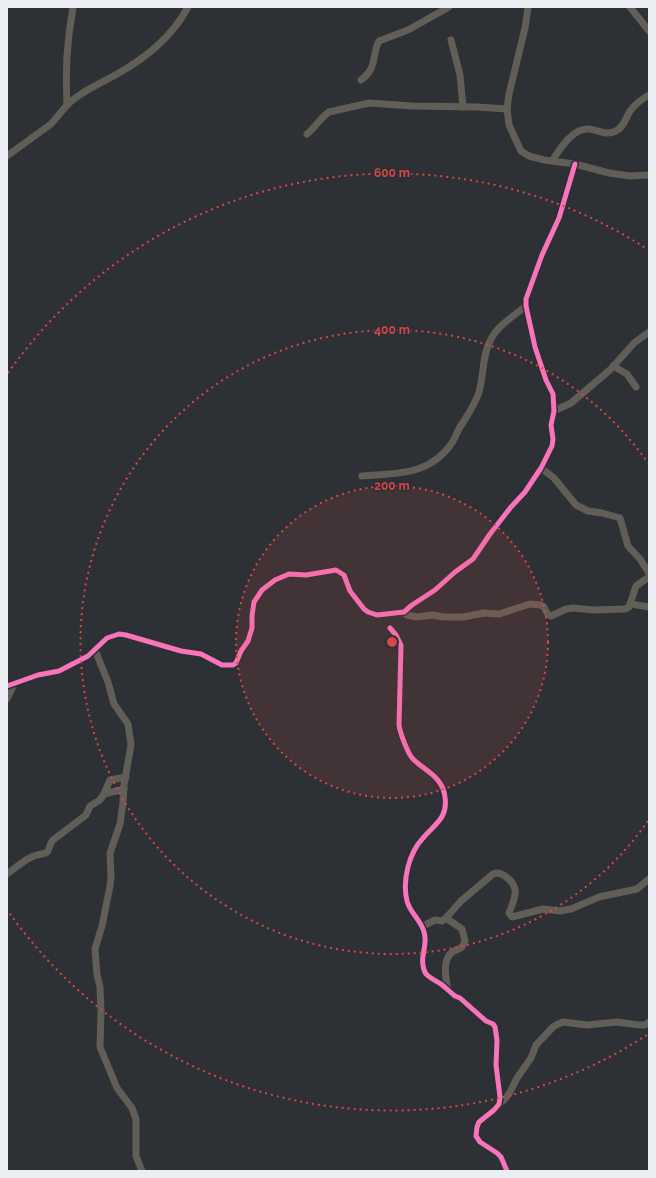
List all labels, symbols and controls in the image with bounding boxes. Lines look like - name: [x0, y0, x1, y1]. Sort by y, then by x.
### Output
- text: 600 m: [374, 166, 410, 180]
- text: 400 m: [374, 323, 410, 337]
- text: 200 m: [374, 479, 410, 493]
- centre of rings: [385, 635, 399, 649]

